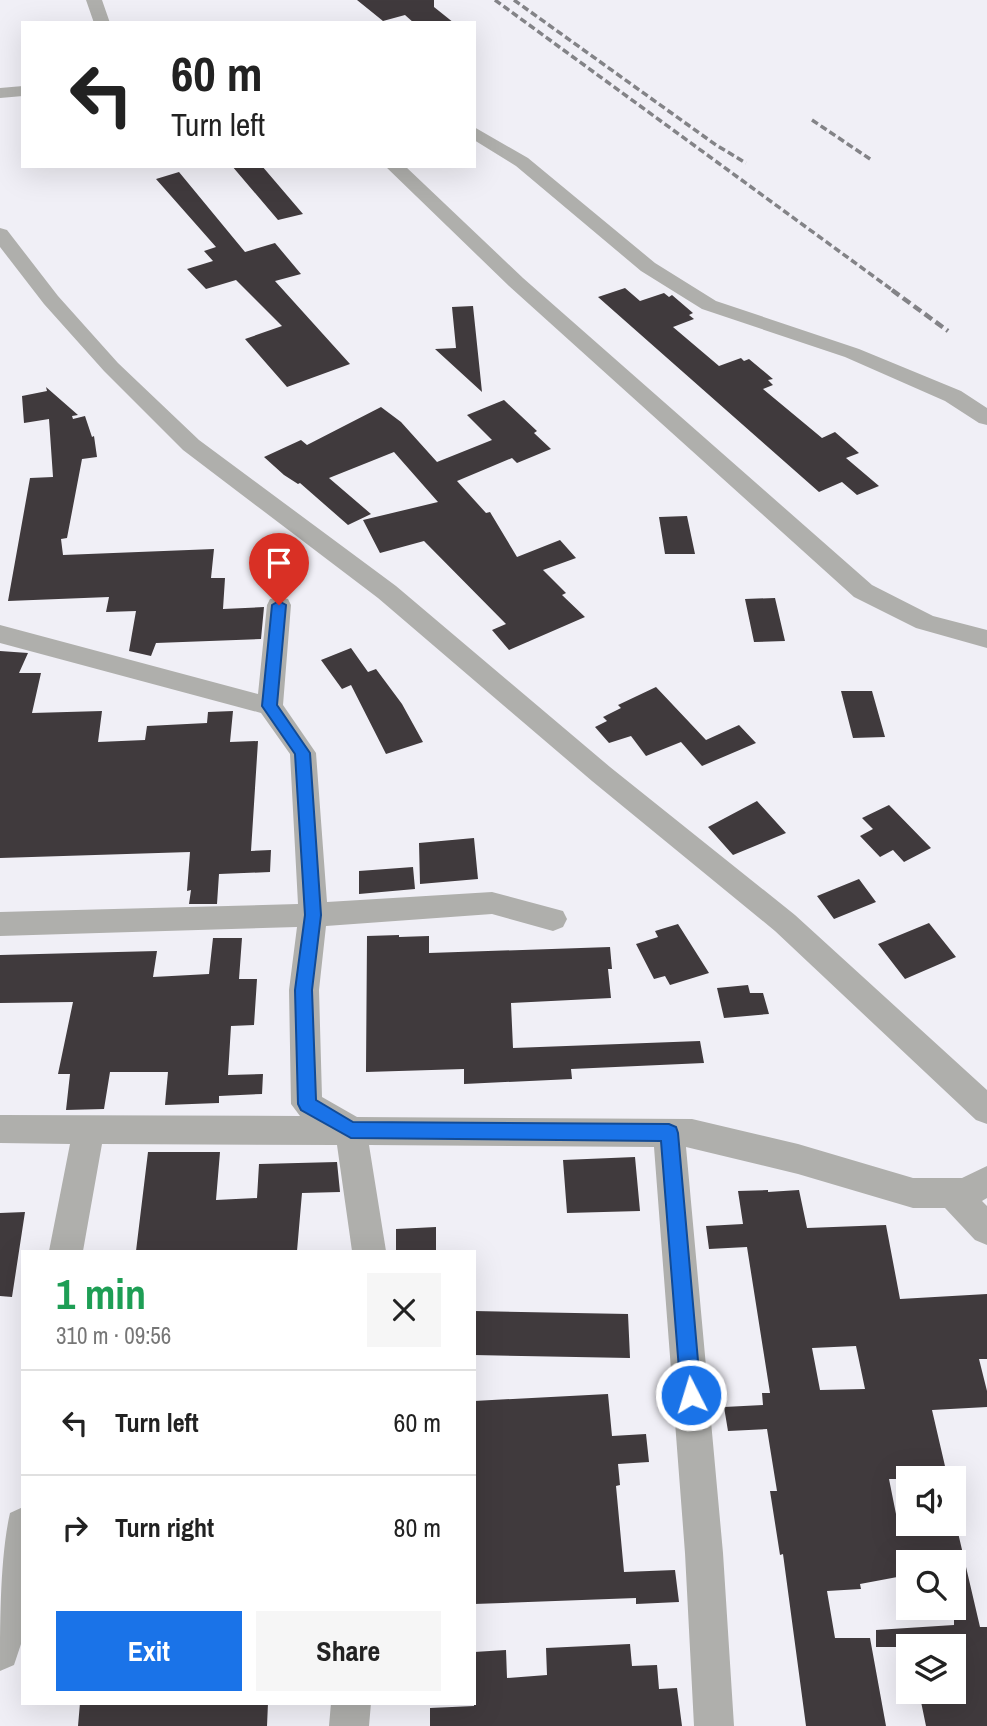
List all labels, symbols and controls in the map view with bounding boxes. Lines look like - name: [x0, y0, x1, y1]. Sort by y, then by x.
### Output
- text: 60 m: [171, 40, 263, 106]
- icon: left: [56, 49, 147, 140]
- text: Turn left: [171, 103, 265, 146]
- pin: [249, 533, 309, 605]
- icon: arrive: [260, 544, 298, 582]
- text: 1 min: [56, 1266, 146, 1322]
- button: close: [367, 1273, 441, 1347]
- text: 310 m · 09:56: [56, 1320, 171, 1351]
- position arrow: [654, 1358, 728, 1432]
- icon: left: [56, 1404, 94, 1442]
- text: Turn left: [115, 1405, 199, 1440]
- text: 60 m: [394, 1405, 441, 1440]
- map controls: [896, 1466, 966, 1704]
- button: sound: [896, 1466, 966, 1536]
- icon: right: [56, 1509, 94, 1547]
- text: Turn right: [115, 1510, 214, 1545]
- text: 80 m: [394, 1510, 441, 1545]
- button: search: [896, 1550, 966, 1620]
- button: Exit: [56, 1611, 242, 1691]
- button: Share: [256, 1611, 441, 1691]
- button: layers: [896, 1634, 966, 1704]

